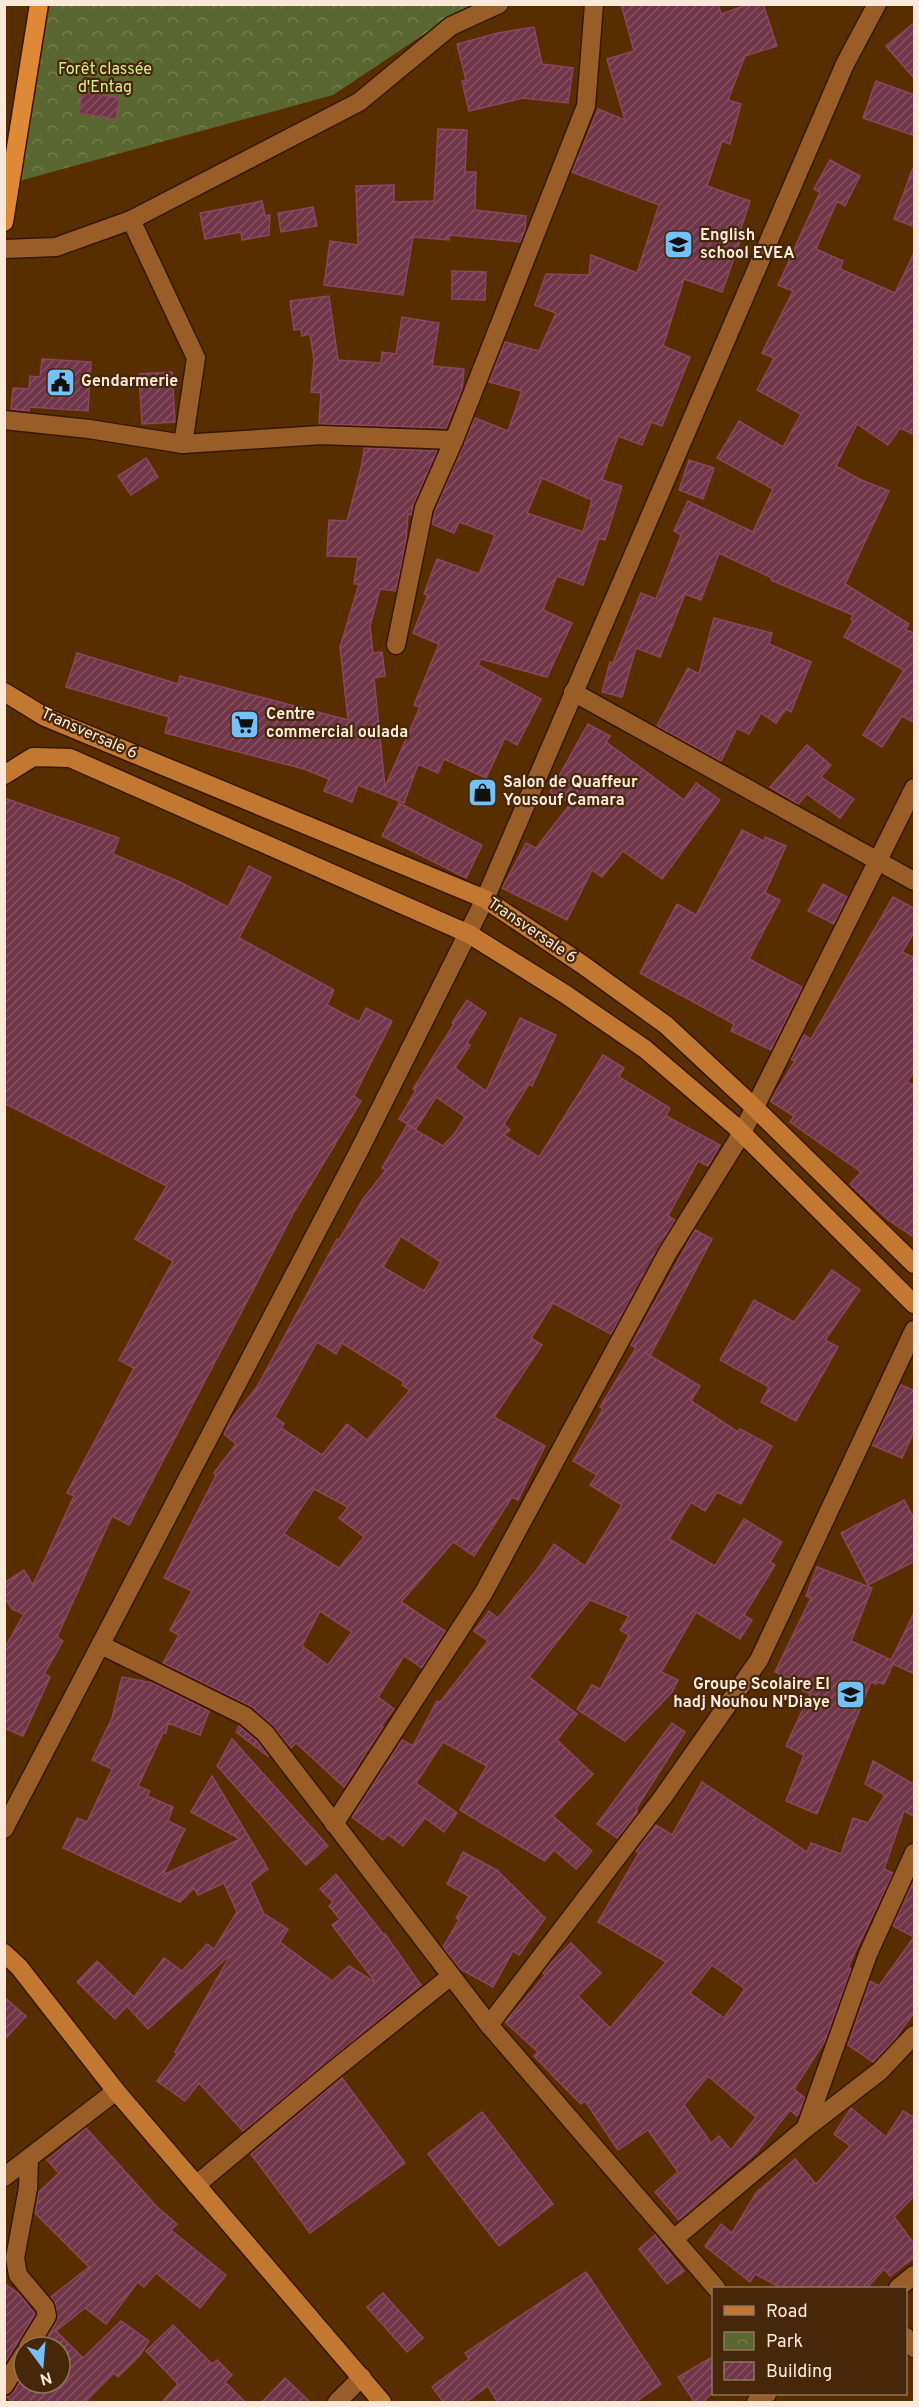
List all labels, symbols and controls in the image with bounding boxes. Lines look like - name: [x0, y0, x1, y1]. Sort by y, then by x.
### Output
- park label: Forêt classée d'Entag: [58, 60, 152, 98]
- place label: English school EVEA: [700, 226, 795, 264]
- school or university icon: English school EVEA: [663, 229, 695, 261]
- public building icon: Gendarmerie: [44, 366, 76, 398]
- place label: Gendarmerie: [81, 372, 178, 392]
- street label: Transversale 6: [38, 704, 140, 764]
- place label: Centre commercial oulada: [266, 705, 408, 743]
- supermarket icon: Centre commercial oulada: [229, 708, 261, 740]
- place label: Salon de Quaffeur Yousouf Camara: [503, 773, 638, 811]
- shop icon: Salon de Quaffeur Yousouf Camara: [466, 776, 498, 808]
- street label: Transversale 6: [483, 894, 581, 968]
- place label: Groupe Scolaire El hadj Nouhou N'Diaye: [673, 1675, 830, 1713]
- school or university icon: Groupe Scolaire El hadj Nouhou N'Diaye: [835, 1678, 867, 1710]
- legend: [712, 2287, 907, 2395]
- text: Road: [766, 2301, 808, 2324]
- text: Park: [766, 2331, 803, 2354]
- north arrow: [12, 2335, 72, 2395]
- text: Building: [766, 2361, 832, 2384]
- text: N: [37, 2366, 54, 2389]

